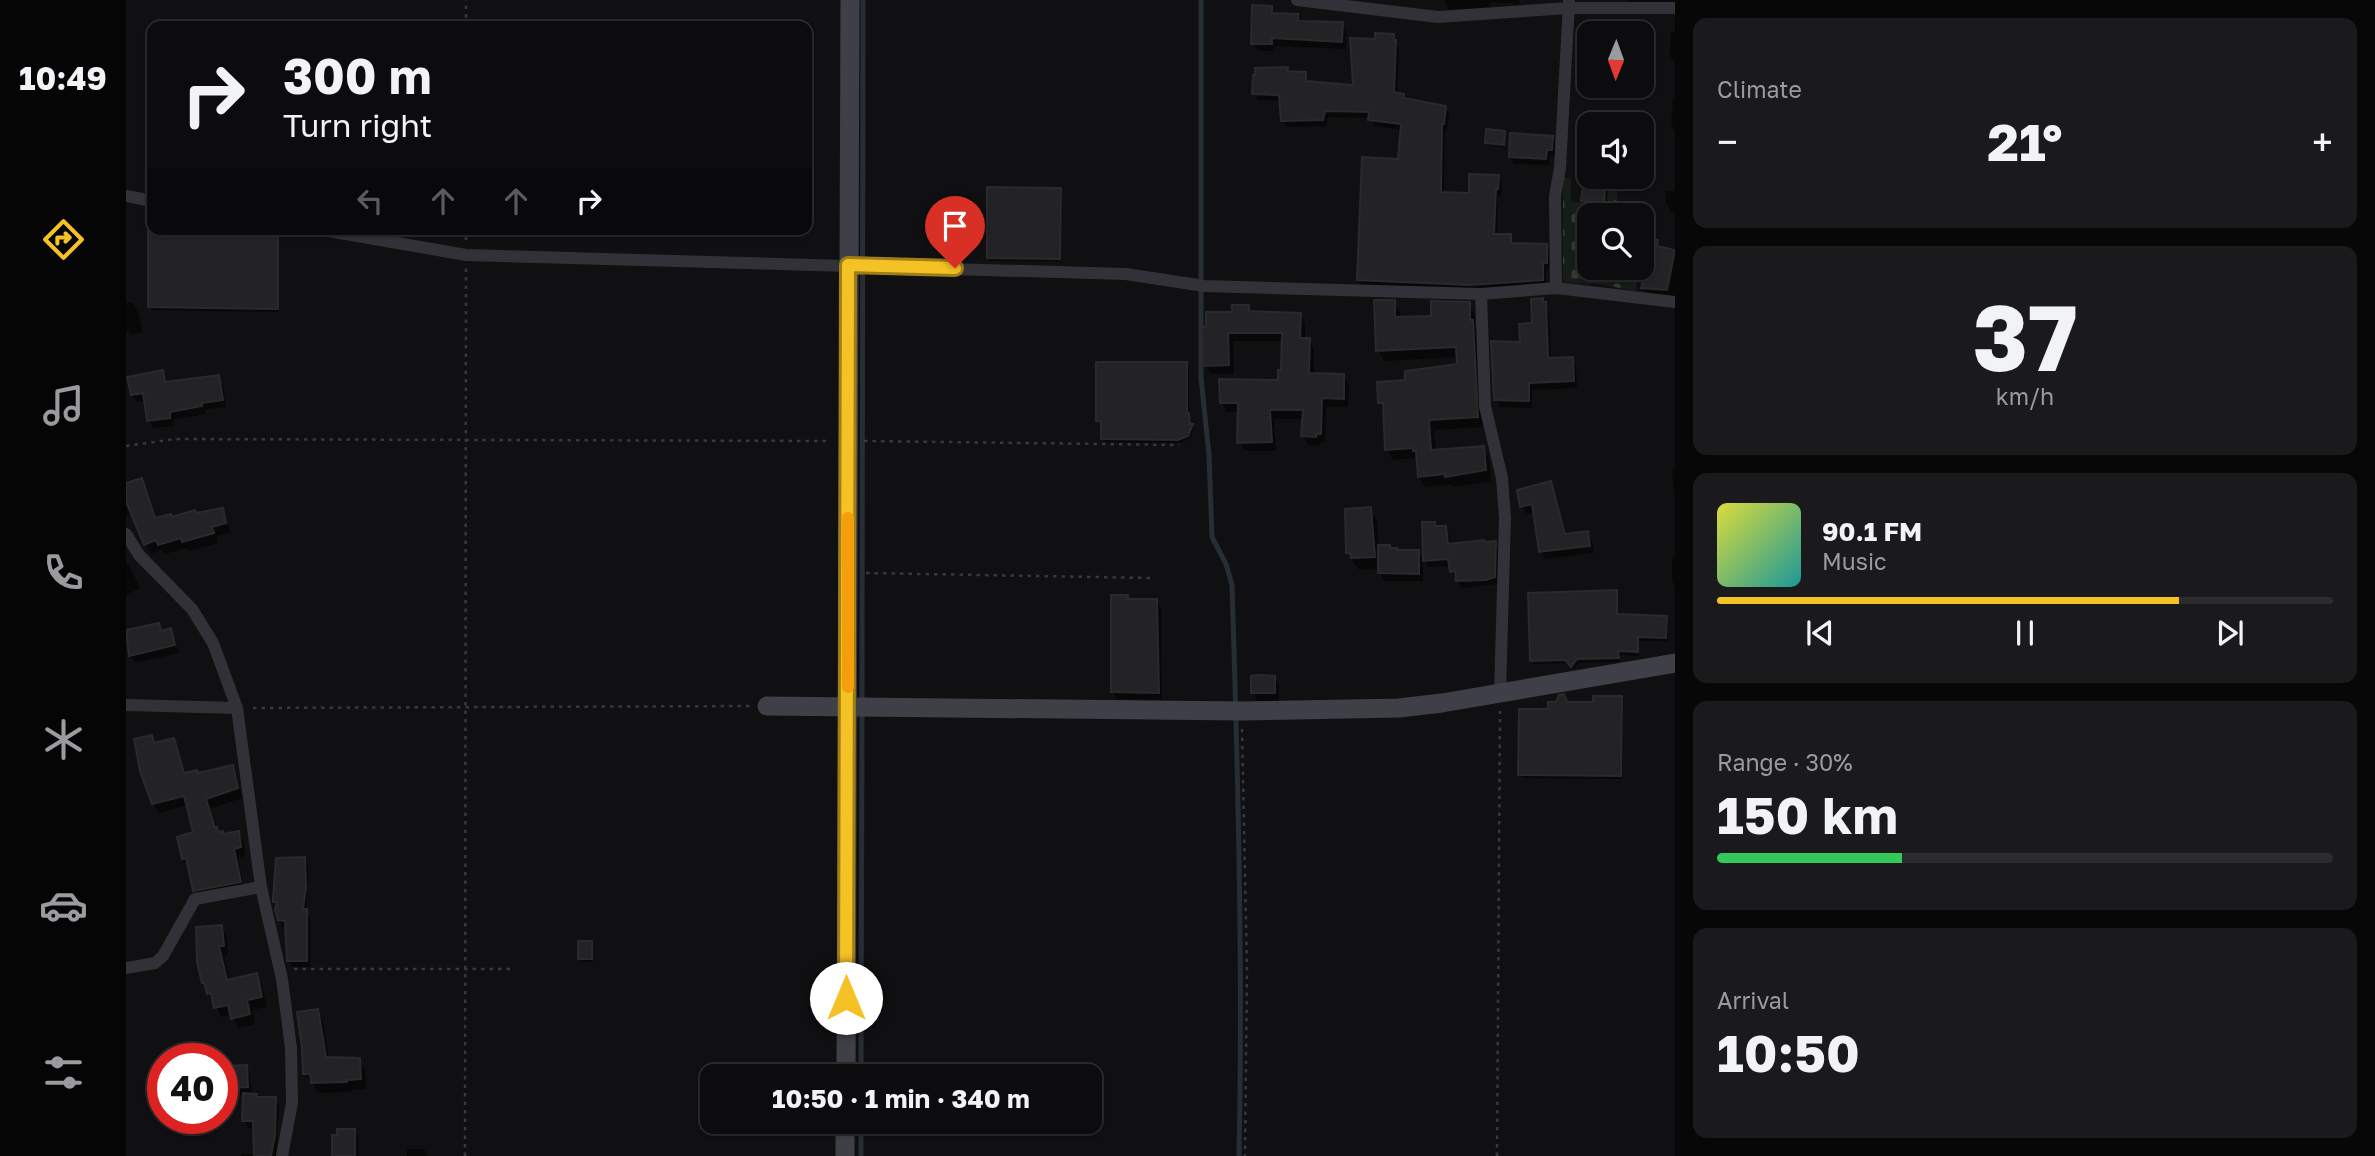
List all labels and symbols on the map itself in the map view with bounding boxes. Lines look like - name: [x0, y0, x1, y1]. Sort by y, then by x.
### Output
- north arrow: [1577, 21, 1654, 98]
- pin: [925, 196, 985, 268]
- position arrow: [809, 961, 883, 1035]
- speed limit sign: 40: [147, 1043, 238, 1134]

